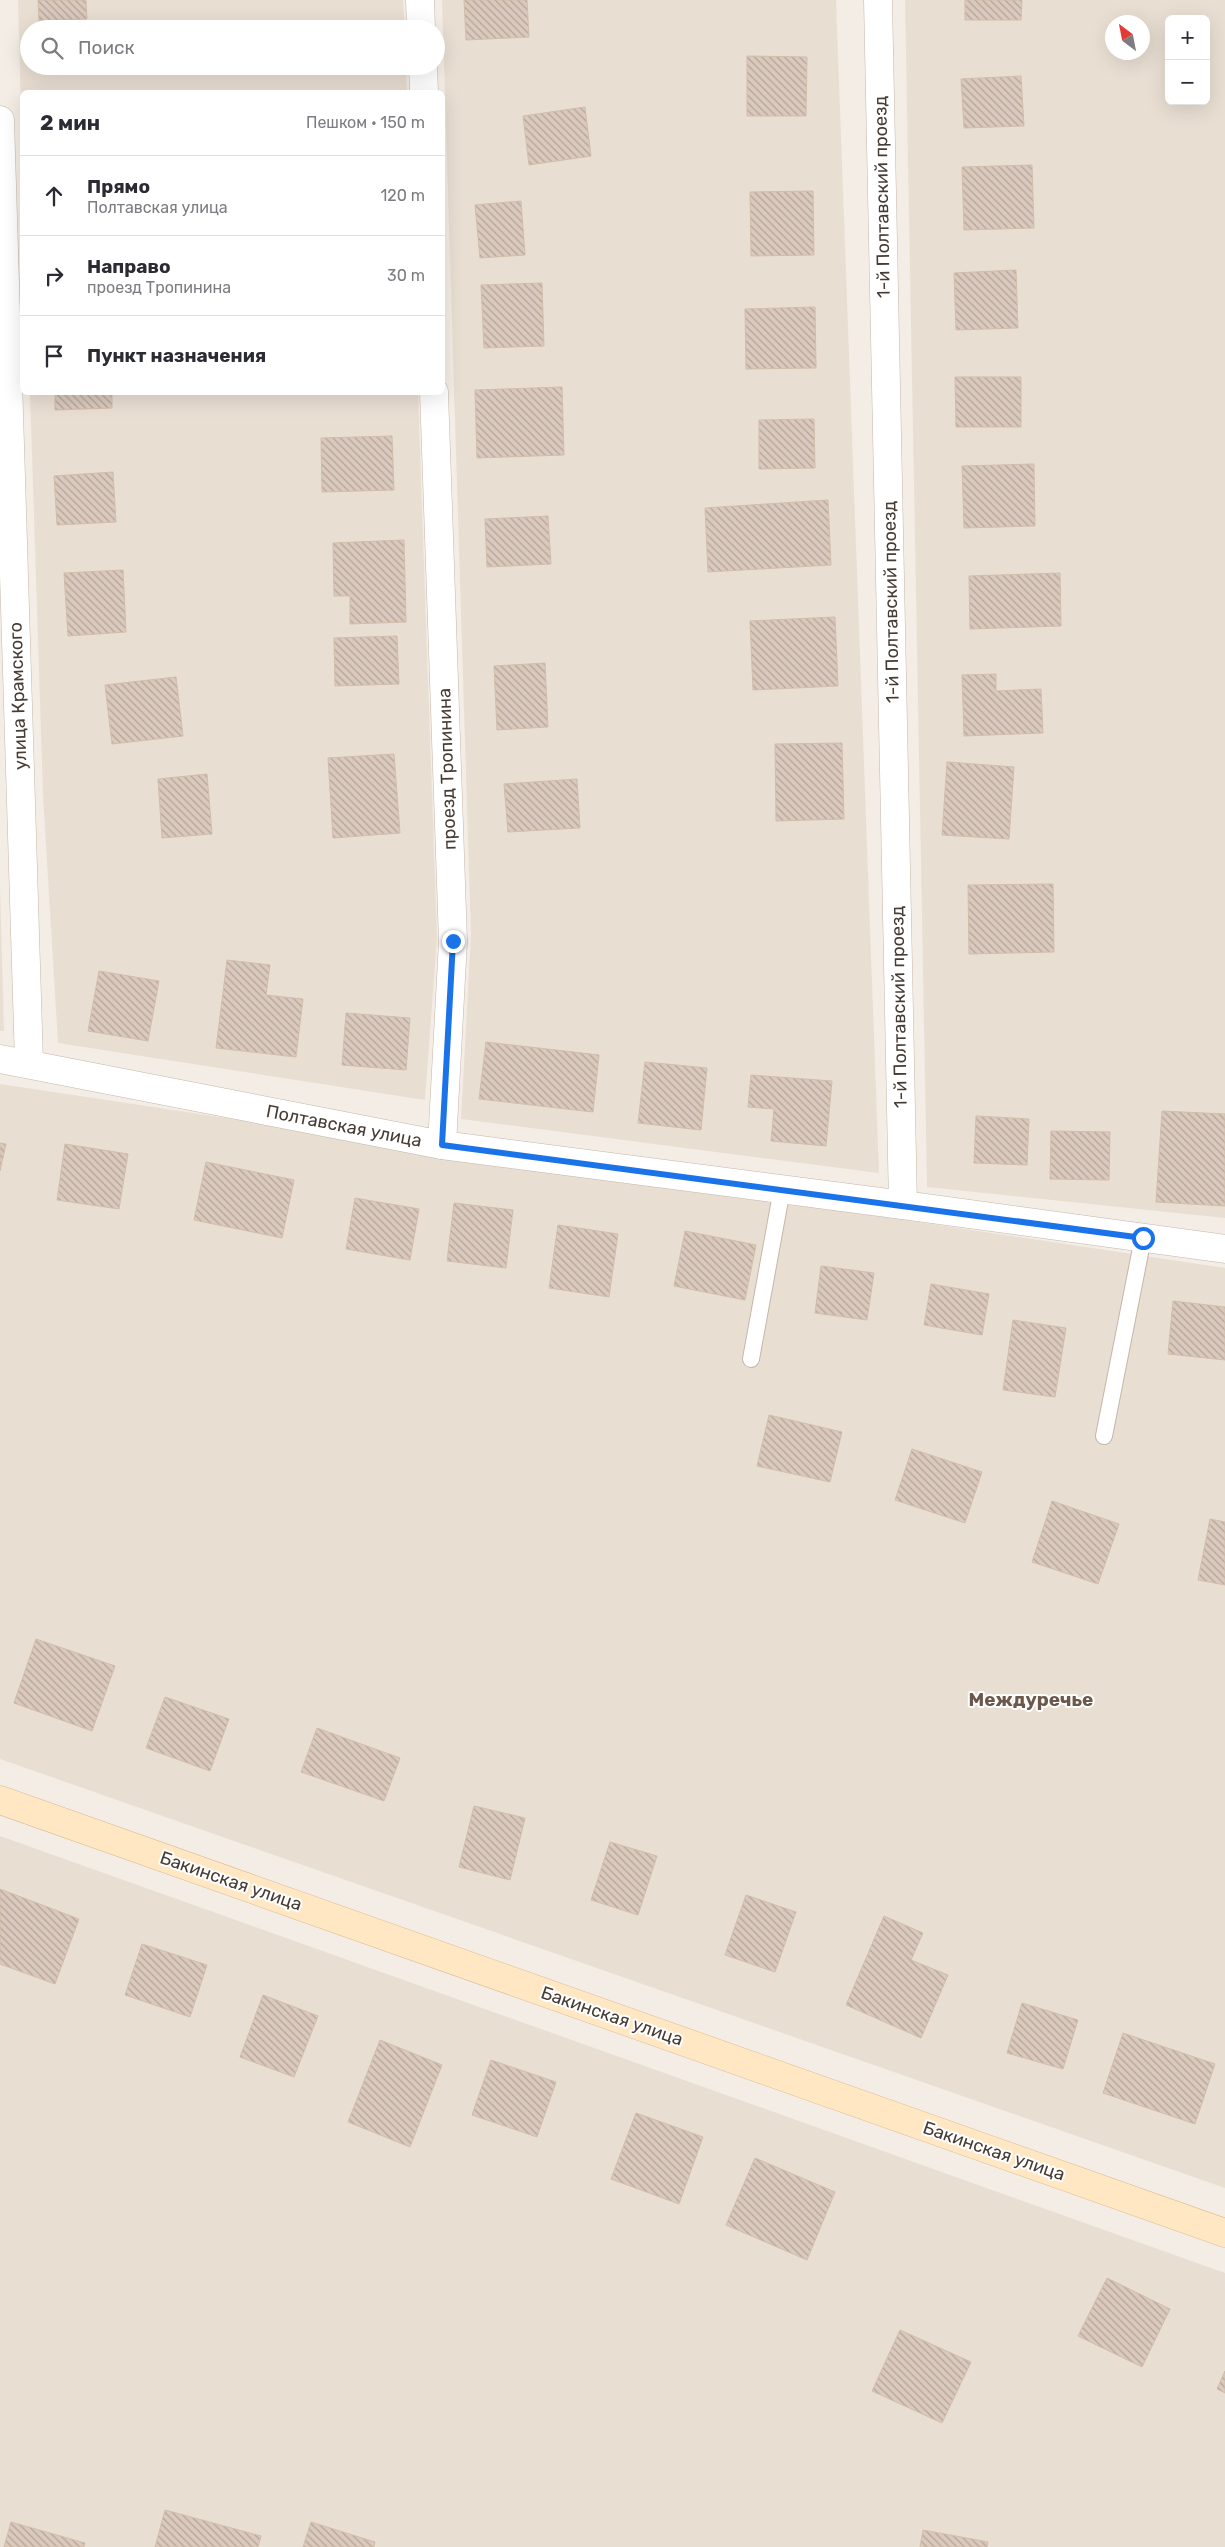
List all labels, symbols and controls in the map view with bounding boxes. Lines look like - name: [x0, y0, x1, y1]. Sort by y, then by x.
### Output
- north arrow: [1105, 15, 1150, 60]
- map controls: [1165, 15, 1210, 105]
- button: +: [1165, 15, 1210, 60]
- search box: [20, 20, 445, 75]
- icon: search: [38, 34, 66, 62]
- text: Поиск: [78, 36, 135, 59]
- button: −: [1165, 60, 1210, 105]
- street label: 1-й Полтавский проезд: [869, 96, 895, 298]
- text: 2 мин: [40, 110, 100, 135]
- text: Пешком · 150 m: [306, 113, 425, 132]
- text: Прямо: [87, 175, 150, 198]
- icon: ahead: [40, 182, 68, 210]
- text: 120 m: [380, 186, 425, 205]
- text: Полтавская улица: [87, 198, 228, 217]
- text: Направо: [87, 255, 171, 278]
- icon: right: [40, 262, 68, 290]
- text: 30 m: [387, 266, 425, 285]
- text: проезд Тропинина: [87, 278, 231, 297]
- icon: arrive: [40, 342, 68, 370]
- text: Пункт назначения: [87, 344, 266, 367]
- street label: 1-й Полтавский проезд: [878, 501, 904, 703]
- street label: улица Крамского: [4, 622, 32, 770]
- street label: проезд Тропинина: [433, 688, 461, 850]
- street label: 1-й Полтавский проезд: [886, 906, 912, 1108]
- route end: [442, 930, 465, 953]
- street label: Полтавская улица: [264, 1100, 424, 1152]
- route start: [1132, 1227, 1155, 1250]
- district label: Междуречье: [969, 1688, 1093, 1711]
- street label: Бакинская улица: [157, 1846, 305, 1916]
- street label: Бакинская улица: [538, 1981, 686, 2051]
- street label: Бакинская улица: [920, 2116, 1068, 2186]

